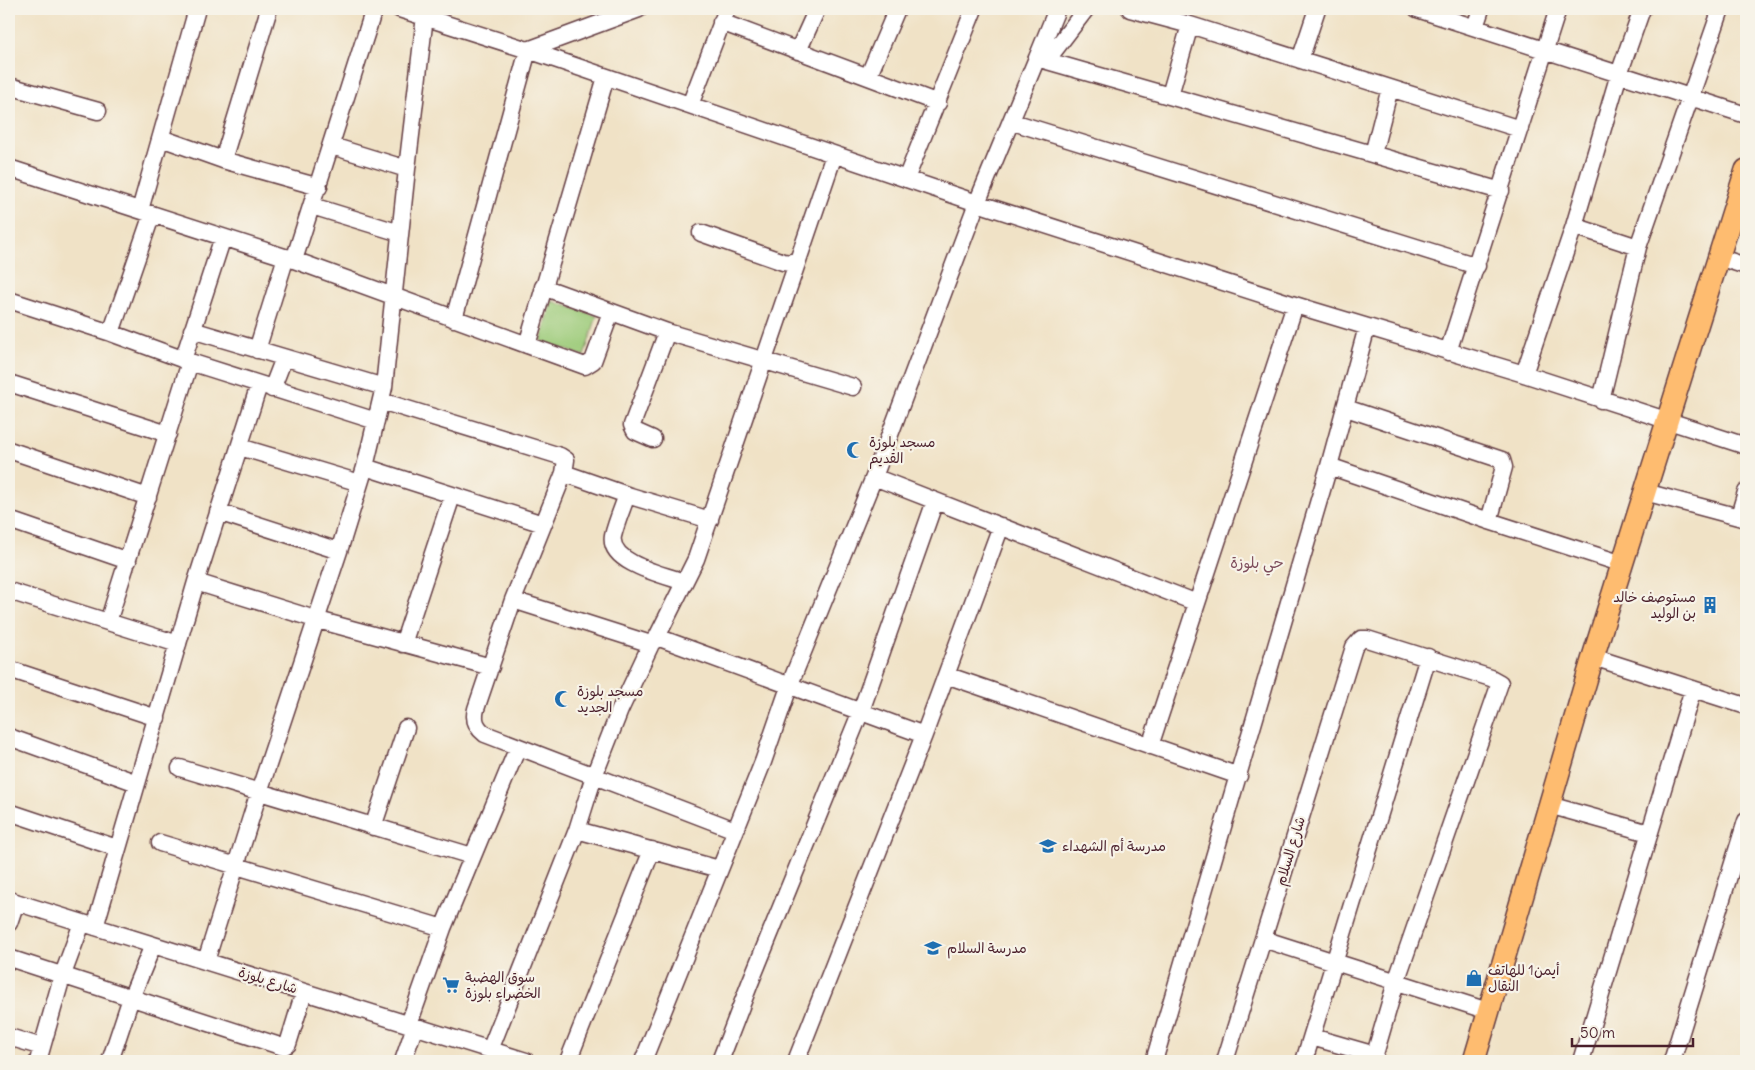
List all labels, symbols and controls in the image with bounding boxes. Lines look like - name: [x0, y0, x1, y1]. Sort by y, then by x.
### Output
- place label: مسجد بلوزة القديم: [869, 433, 935, 469]
- mosque icon: مسجد بلوزة القديم: [845, 440, 865, 460]
- district label: حي بلوزة: [1230, 553, 1284, 576]
- place label: مستوصف خالد بن الوليد: [1613, 588, 1696, 623]
- building icon: مستوصف خالد بن الوليد: [1700, 595, 1720, 615]
- place label: مسجد بلوزة الجديد: [577, 682, 643, 716]
- mosque icon: مسجد بلوزة الجديد: [553, 689, 573, 709]
- street label: شارع السلام: [1271, 814, 1311, 888]
- school or university icon: مدرسة أم الشهداء: [1038, 836, 1058, 856]
- place label: مدرسة أم الشهداء: [1062, 837, 1166, 857]
- school or university icon: مدرسة السلام: [923, 938, 943, 958]
- place label: مدرسة السلام: [947, 939, 1027, 959]
- place label: أيمن1 للهاتف النقال: [1488, 961, 1560, 995]
- street label: شارع بلوزة: [236, 963, 300, 998]
- place label: سوق الهضبة الخضراء بلوزة: [465, 968, 541, 1003]
- shop icon: أيمن1 للهاتف النقال: [1464, 968, 1484, 988]
- supermarket icon: سوق الهضبة الخضراء بلوزة: [441, 975, 461, 995]
- scale bar: [1572, 1015, 1694, 1047]
- text: 50 m: [1580, 1023, 1615, 1042]

